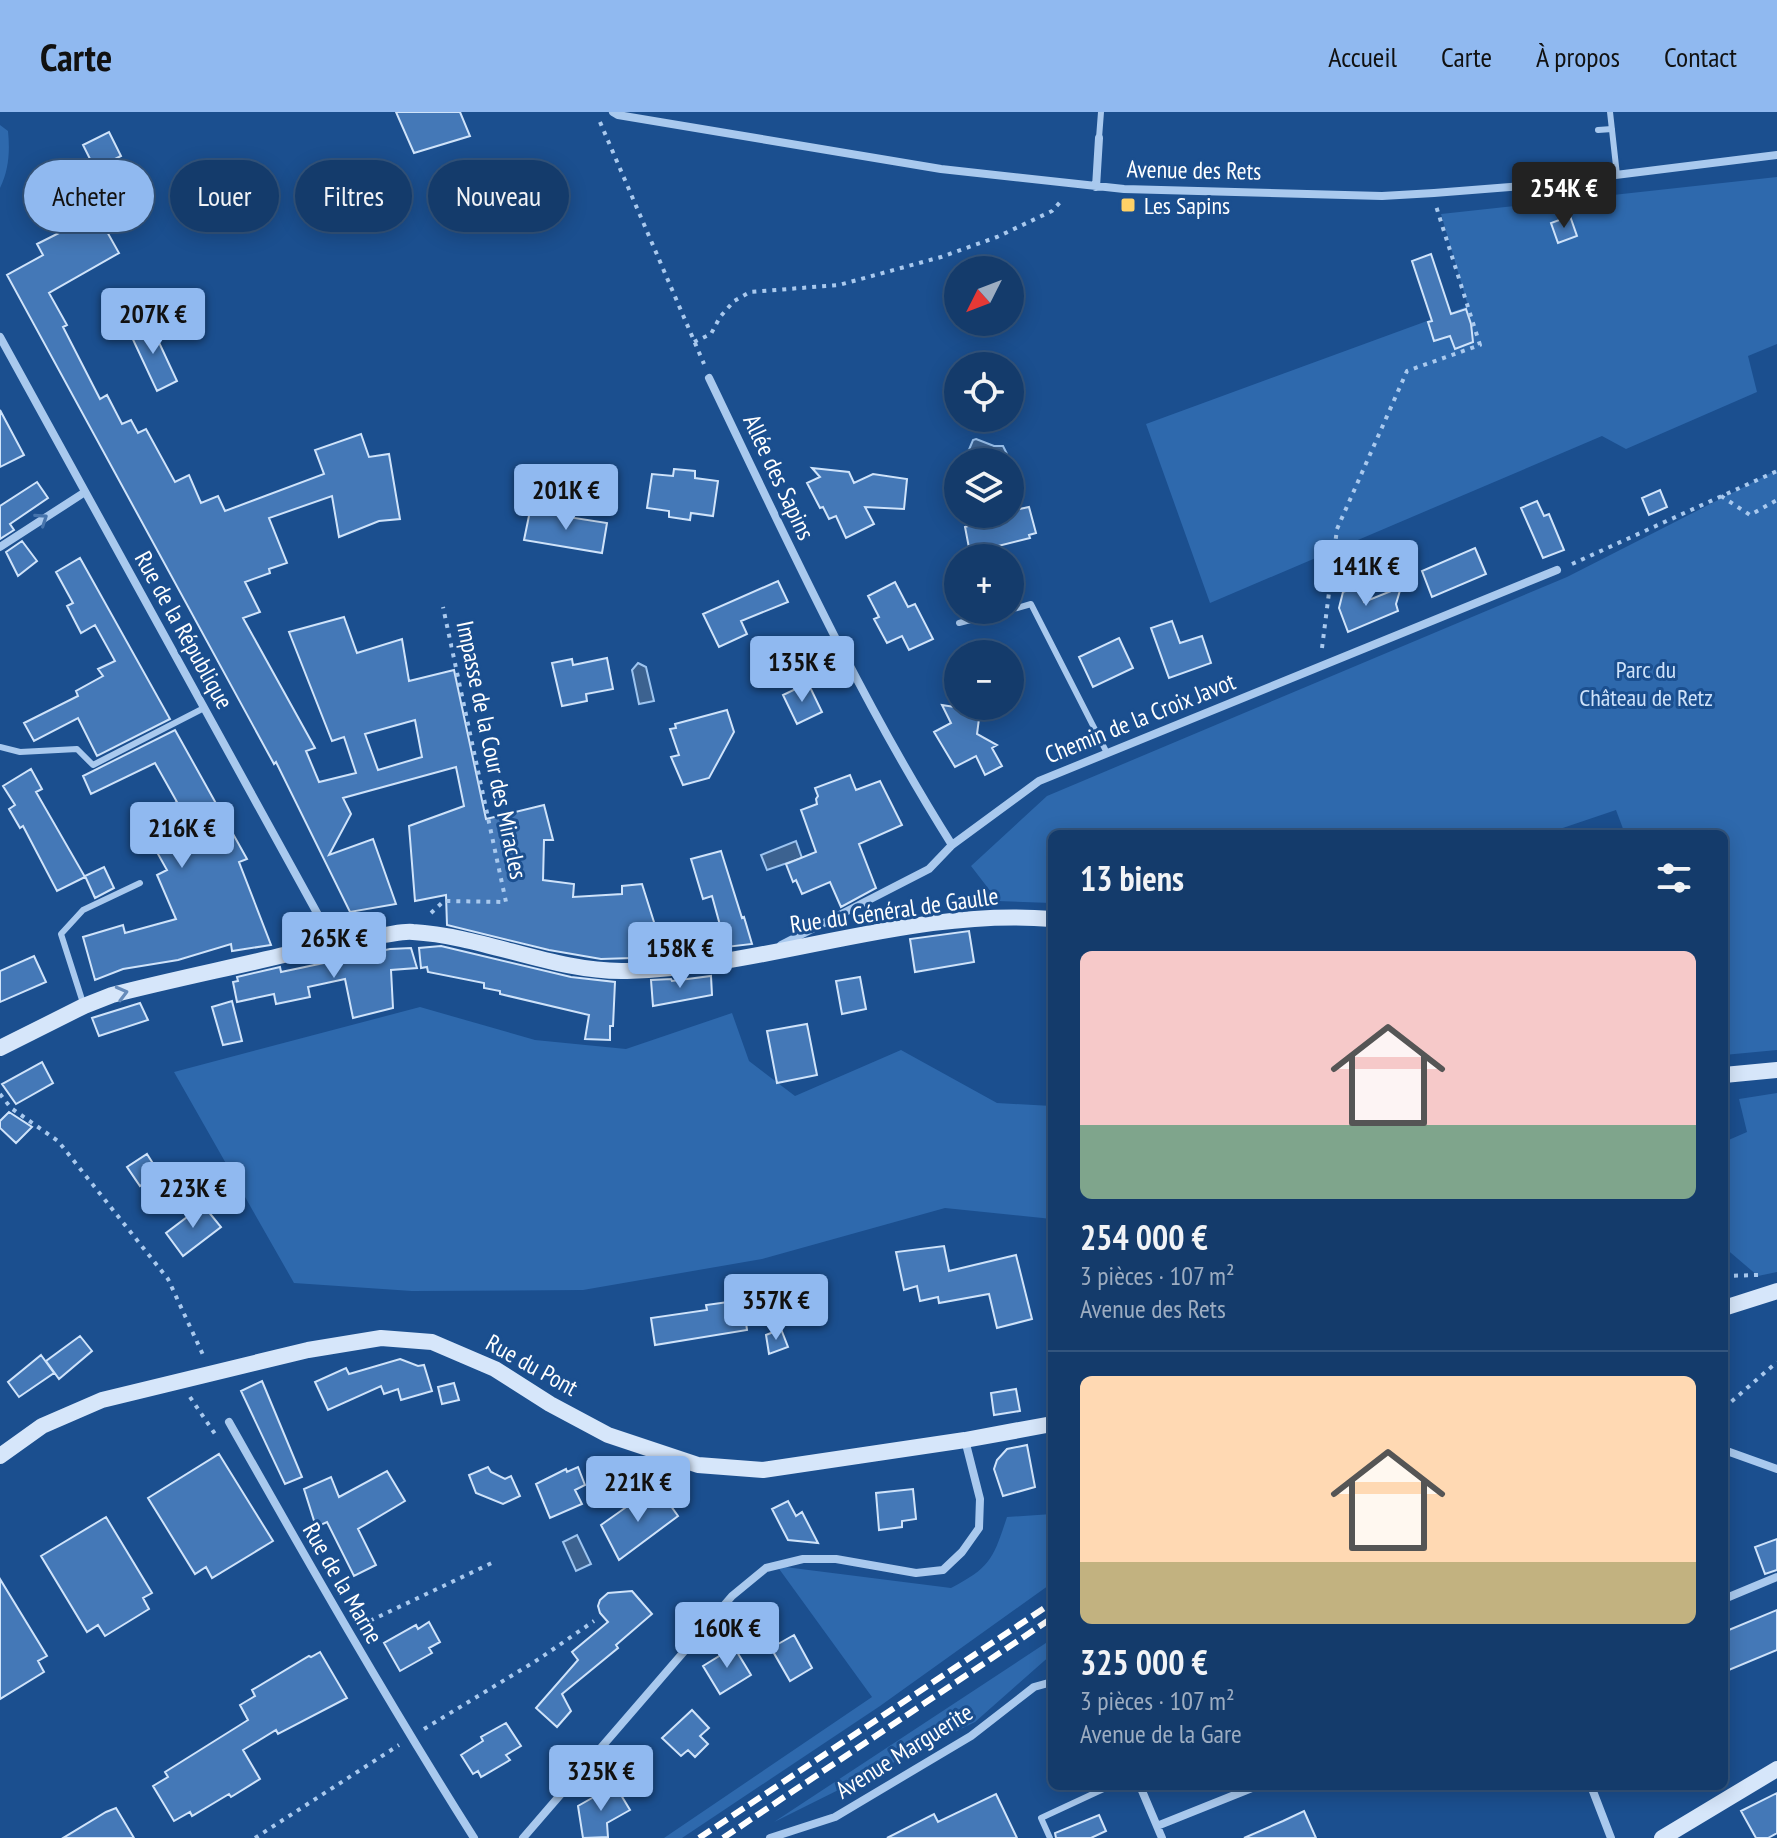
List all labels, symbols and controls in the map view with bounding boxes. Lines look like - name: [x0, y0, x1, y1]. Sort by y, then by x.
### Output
- text: Carte: [40, 32, 112, 81]
- text: Accueil: [1328, 38, 1397, 75]
- text: Carte: [1441, 38, 1492, 75]
- text: À propos: [1536, 38, 1620, 75]
- text: Contact: [1664, 38, 1737, 75]
- street label: Avenue des Rets: [1126, 153, 1262, 187]
- chip: Acheter: [24, 160, 154, 232]
- chip: Louer: [170, 160, 279, 232]
- chip: Filtres: [295, 160, 412, 232]
- chip: Nouveau: [428, 160, 569, 232]
- pin: 254K €: [1499, 162, 1629, 230]
- text: 254K €: [1530, 171, 1598, 204]
- place label: Les Sapins: [1144, 190, 1230, 221]
- marker: Les Sapins: [1119, 196, 1137, 214]
- north arrow: [944, 256, 1024, 336]
- map controls: [944, 256, 1024, 720]
- pin: 207K €: [88, 288, 218, 356]
- text: 207K €: [119, 297, 187, 330]
- button: locate: [944, 352, 1024, 432]
- street label: Allée des Sapins: [736, 409, 822, 545]
- button: layers: [944, 448, 1024, 528]
- pin: 201K €: [501, 464, 631, 532]
- text: 201K €: [532, 473, 600, 506]
- one-way arrow: [33, 513, 48, 528]
- pin: 141K €: [1301, 540, 1431, 608]
- button: +: [944, 544, 1024, 624]
- street label: Rue de la République: [128, 546, 240, 714]
- text: 141K €: [1332, 549, 1400, 582]
- street label: Impasse de la Cour des Miracles: [449, 618, 535, 882]
- pin: 135K €: [737, 636, 867, 704]
- button: −: [944, 640, 1024, 720]
- text: 135K €: [768, 645, 836, 678]
- park label: Parc du Château de Retz: [1579, 654, 1713, 713]
- street label: Chemin de la Croix Javot: [1040, 666, 1240, 770]
- pin: 216K €: [117, 802, 247, 870]
- text: 216K €: [148, 811, 216, 844]
- text: 13 biens: [1080, 856, 1184, 900]
- icon: filters: [1652, 856, 1696, 900]
- street label: Rue du Général de Gaulle: [788, 880, 1000, 940]
- pin: 265K €: [269, 912, 399, 980]
- text: 265K €: [300, 921, 368, 954]
- pin: 158K €: [615, 922, 745, 990]
- text: 158K €: [646, 931, 714, 964]
- one-way arrow: [115, 986, 129, 1002]
- icon: home: [1316, 1003, 1460, 1147]
- pin: 223K €: [128, 1162, 258, 1230]
- text: 223K €: [159, 1171, 227, 1204]
- text: 254 000 €: [1080, 1215, 1208, 1259]
- text: 3 pièces · 107 m²: [1080, 1259, 1235, 1292]
- pin: 357K €: [711, 1274, 841, 1342]
- text: 357K €: [742, 1283, 810, 1316]
- text: Avenue des Rets: [1080, 1292, 1226, 1325]
- street label: Rue du Pont: [481, 1327, 584, 1403]
- icon: home: [1316, 1428, 1460, 1572]
- pin: 221K €: [573, 1456, 703, 1524]
- text: 221K €: [604, 1465, 672, 1498]
- street label: Rue de la Marne: [296, 1517, 390, 1649]
- pin: 160K €: [662, 1602, 792, 1670]
- text: 160K €: [693, 1611, 761, 1644]
- text: 325 000 €: [1080, 1640, 1208, 1684]
- text: 3 pièces · 107 m²: [1080, 1684, 1235, 1717]
- street label: Avenue Marguerite: [830, 1697, 978, 1805]
- text: Avenue de la Gare: [1080, 1717, 1242, 1750]
- pin: 325K €: [536, 1745, 666, 1813]
- text: 325K €: [567, 1754, 635, 1787]

